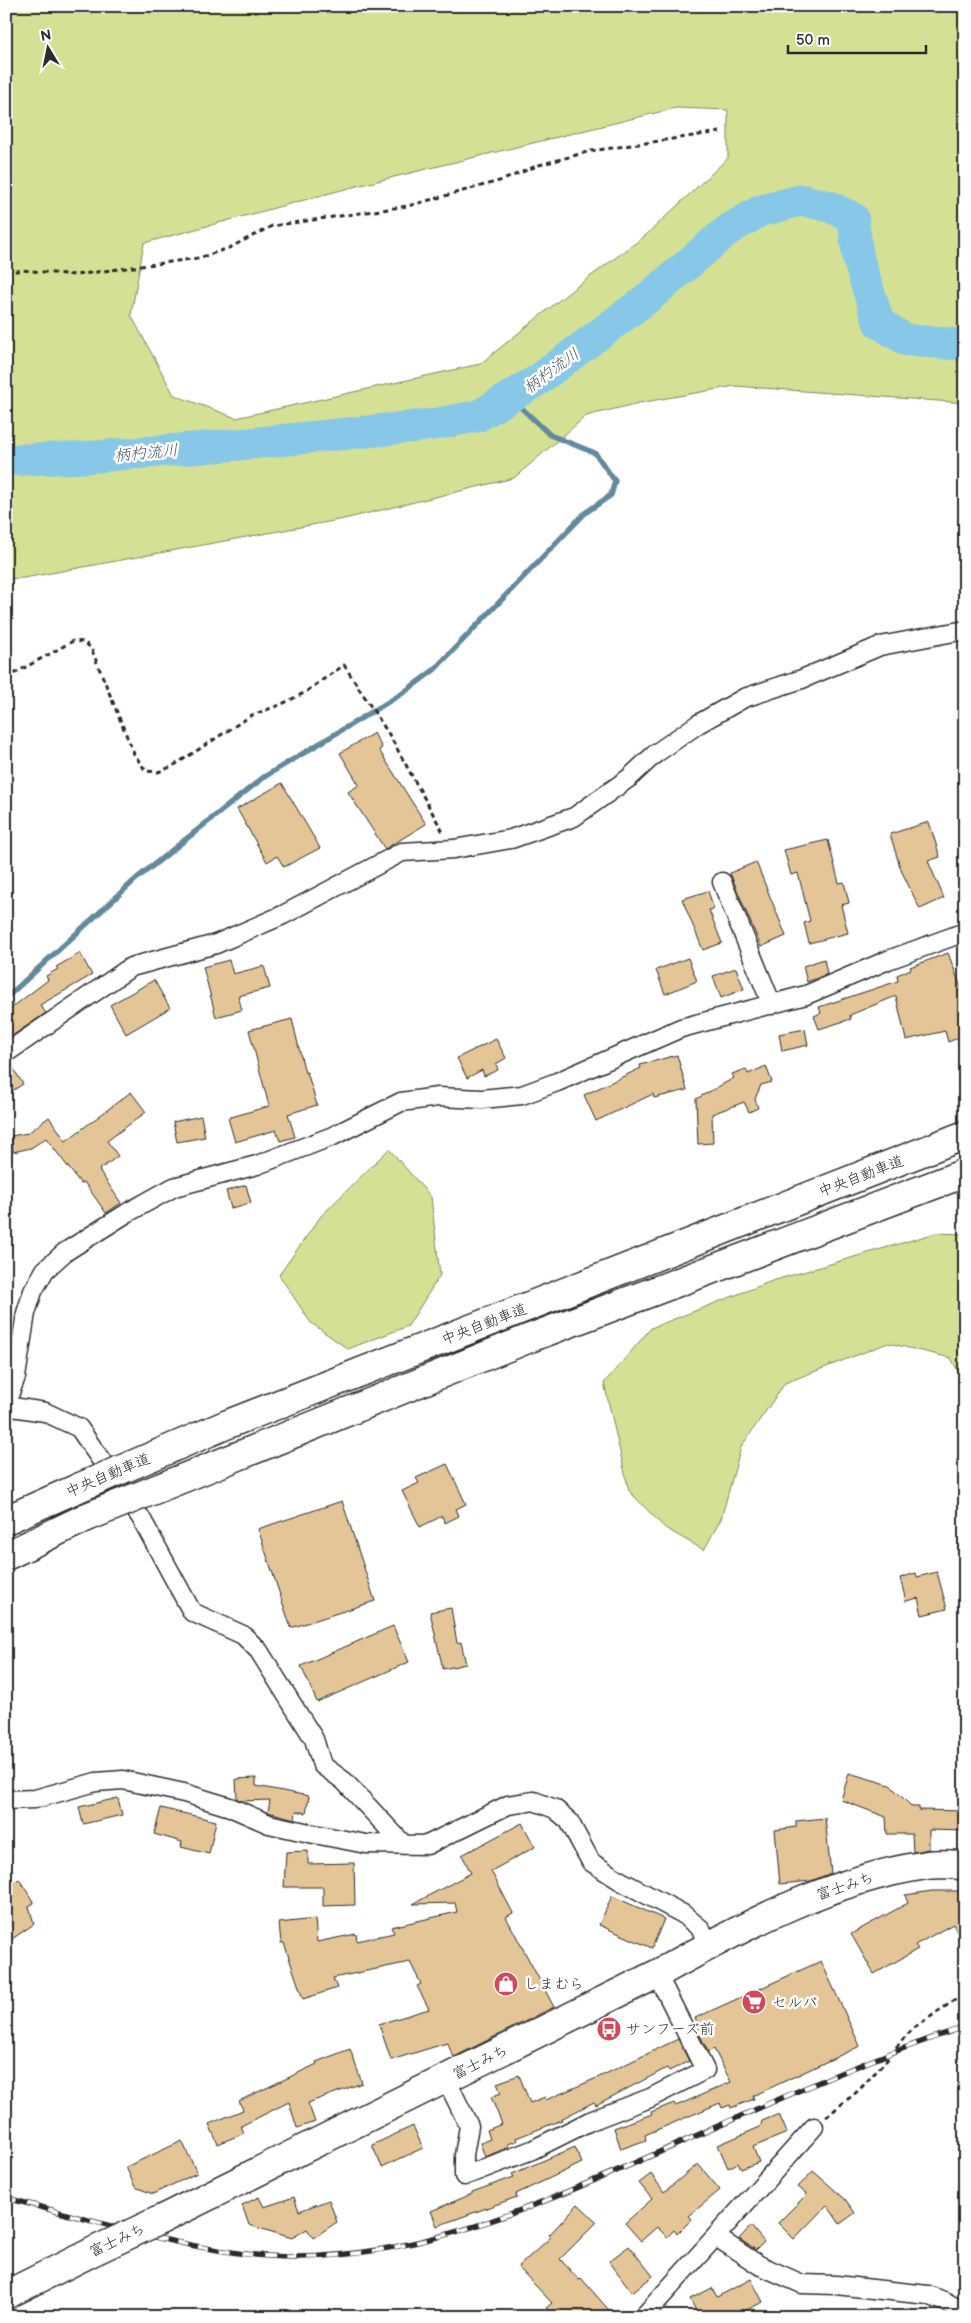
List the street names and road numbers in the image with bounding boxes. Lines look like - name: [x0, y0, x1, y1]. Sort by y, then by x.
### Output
- street label: 中央自動車道: [816, 1151, 907, 1201]
- street label: 中央自動車道: [439, 1299, 530, 1349]
- street label: 中央自動車道: [63, 1449, 153, 1502]
- street label: 富士みち: [814, 1868, 876, 1905]
- street label: 富士みち: [449, 2041, 511, 2084]
- street label: 富士みち: [86, 2219, 148, 2262]

